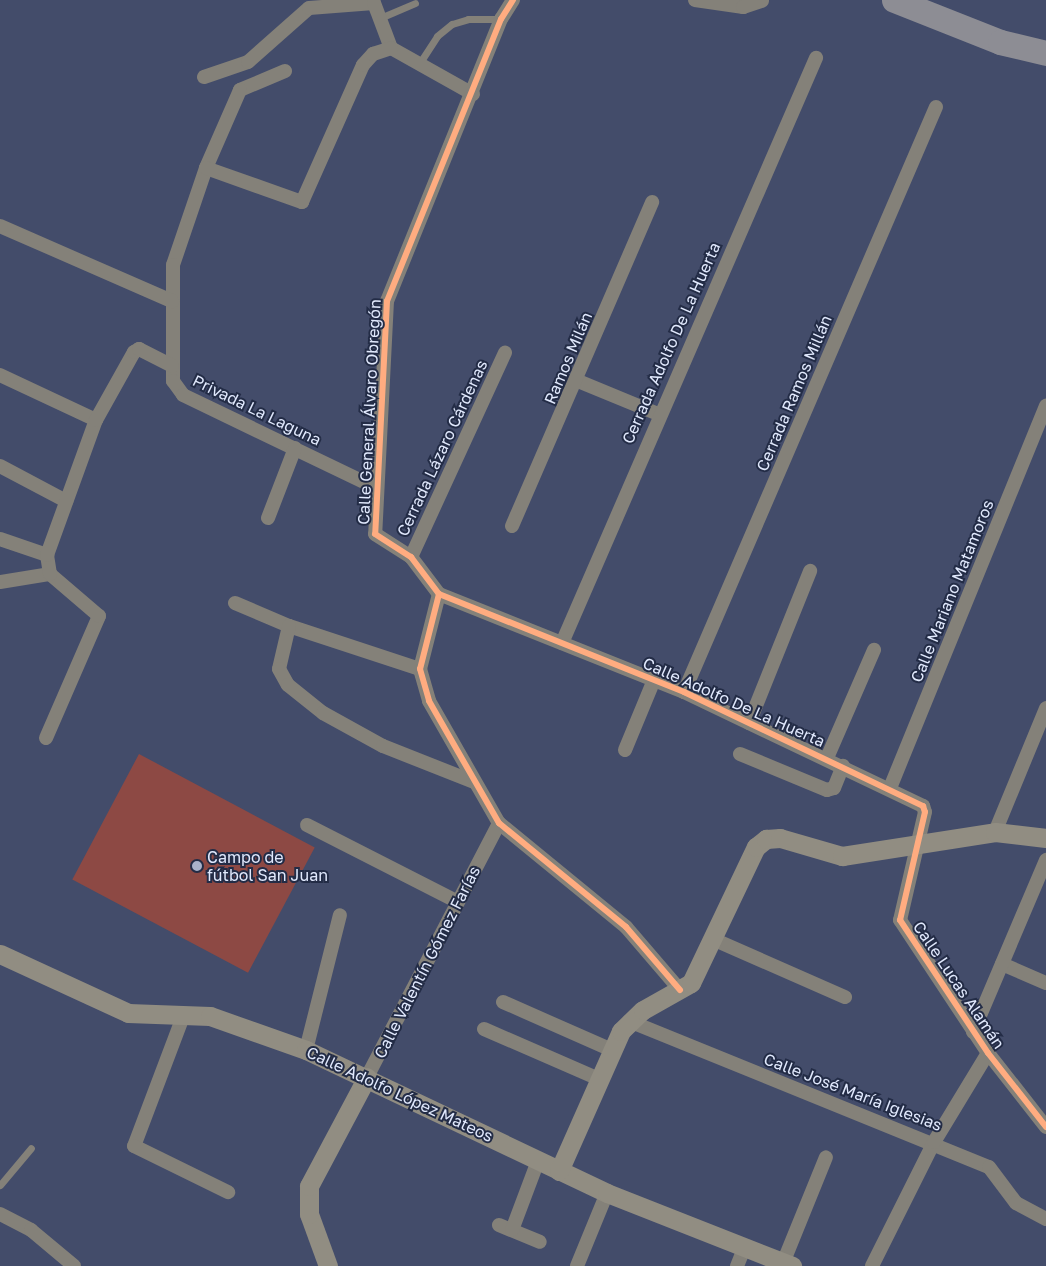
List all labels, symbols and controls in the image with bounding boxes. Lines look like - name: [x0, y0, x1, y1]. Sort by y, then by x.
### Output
- street label: Cerrada Adolfo De La Huerta: [618, 239, 724, 447]
- street label: Calle General Álvaro Obregón: [354, 299, 384, 525]
- street label: Ramos Milán: [540, 309, 596, 407]
- street label: Cerrada Ramos Millán: [752, 312, 836, 474]
- street label: Cerrada Lázaro Cárdenas: [393, 357, 491, 539]
- street label: Privada La Laguna: [190, 371, 324, 449]
- street label: Calle Mariano Matamoros: [907, 497, 997, 685]
- street label: Calle Adolfo De La Huerta: [640, 653, 828, 751]
- place label: Campo de fútbol San Juan: [207, 847, 328, 885]
- marker: Campo de fútbol San Juan: [191, 860, 203, 872]
- street label: Calle Valentín Gómez Farías: [370, 863, 484, 1061]
- street label: Calle Lucas Alamán: [909, 918, 1009, 1052]
- street label: Calle Adolfo López Mateos: [304, 1042, 496, 1146]
- street label: Calle José María Iglesias: [761, 1049, 945, 1135]

